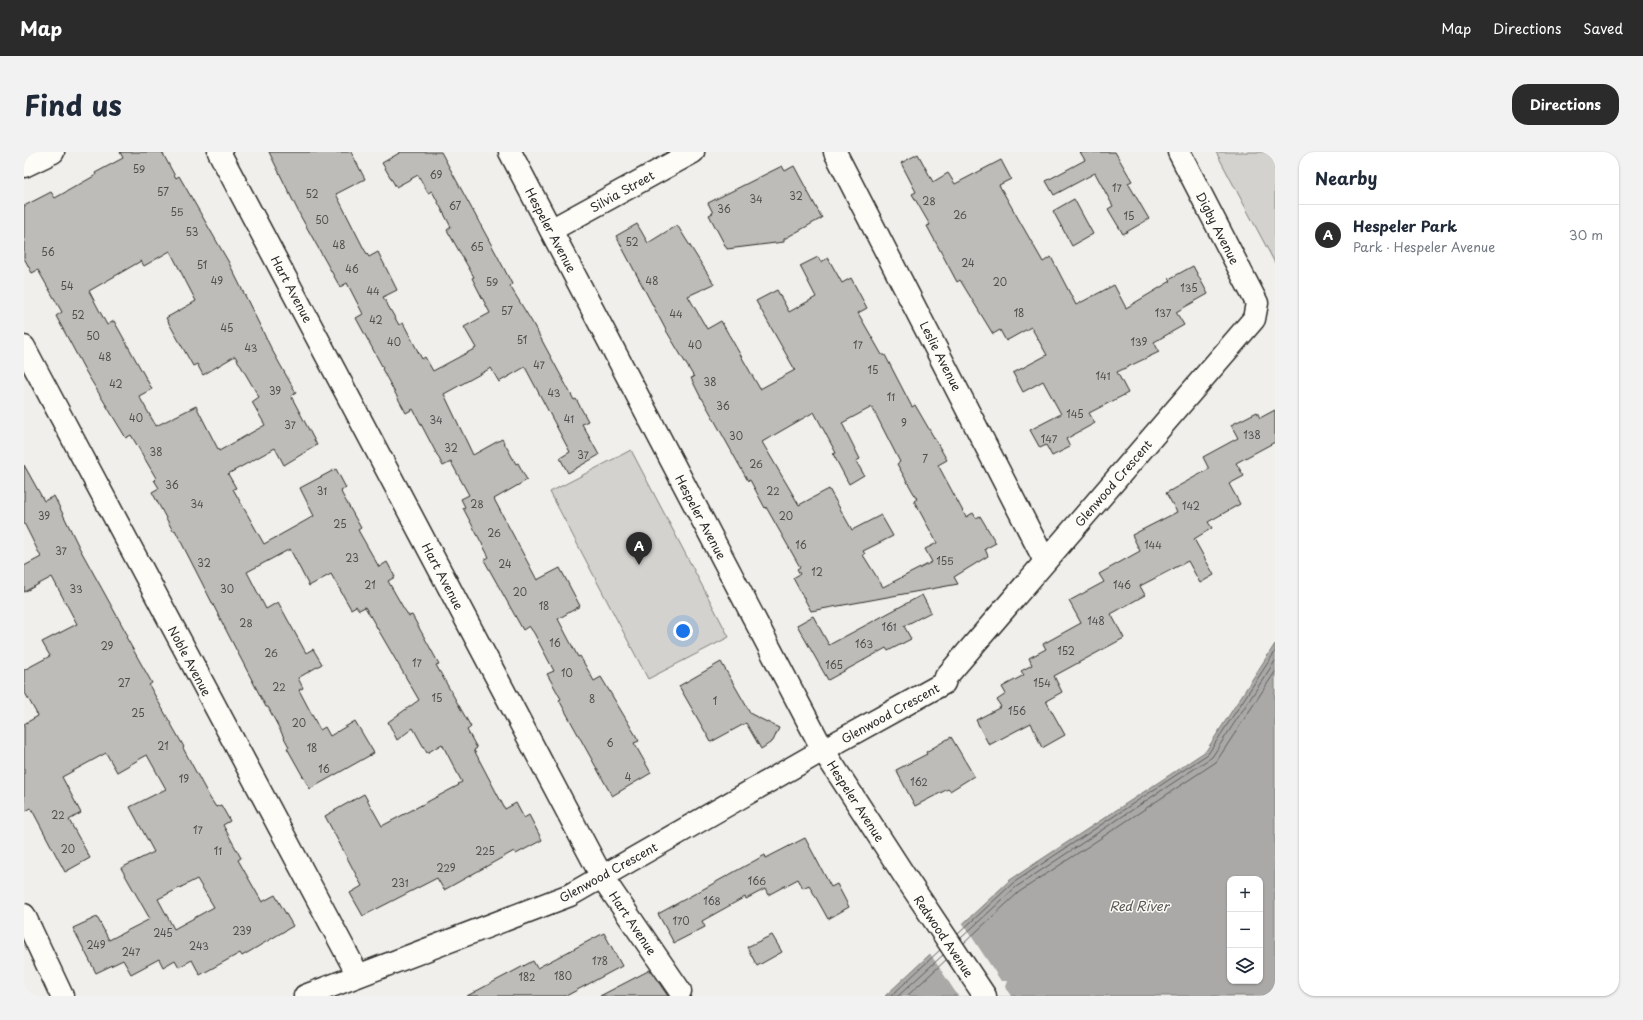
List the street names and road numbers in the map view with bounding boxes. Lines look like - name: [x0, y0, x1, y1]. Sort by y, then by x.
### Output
- street label: Silvia Street: [587, 166, 658, 216]
- street label: Hespeler Avenue: [521, 185, 581, 276]
- street label: Digby Avenue: [1192, 189, 1244, 268]
- street label: Hart Avenue: [267, 252, 317, 326]
- street label: Leslie Avenue: [916, 318, 967, 394]
- street label: Glenwood Crescent: [1070, 436, 1156, 530]
- street label: Hespeler Avenue: [671, 472, 731, 563]
- street label: Hart Avenue: [418, 539, 468, 613]
- street label: Noble Avenue: [164, 623, 216, 700]
- street label: Glenwood Crescent: [838, 678, 942, 747]
- street label: Hespeler Avenue: [823, 757, 889, 845]
- street label: Glenwood Crescent: [556, 837, 660, 906]
- street label: Hart Avenue: [605, 888, 661, 959]
- street label: Redwood Avenue: [910, 891, 978, 981]

